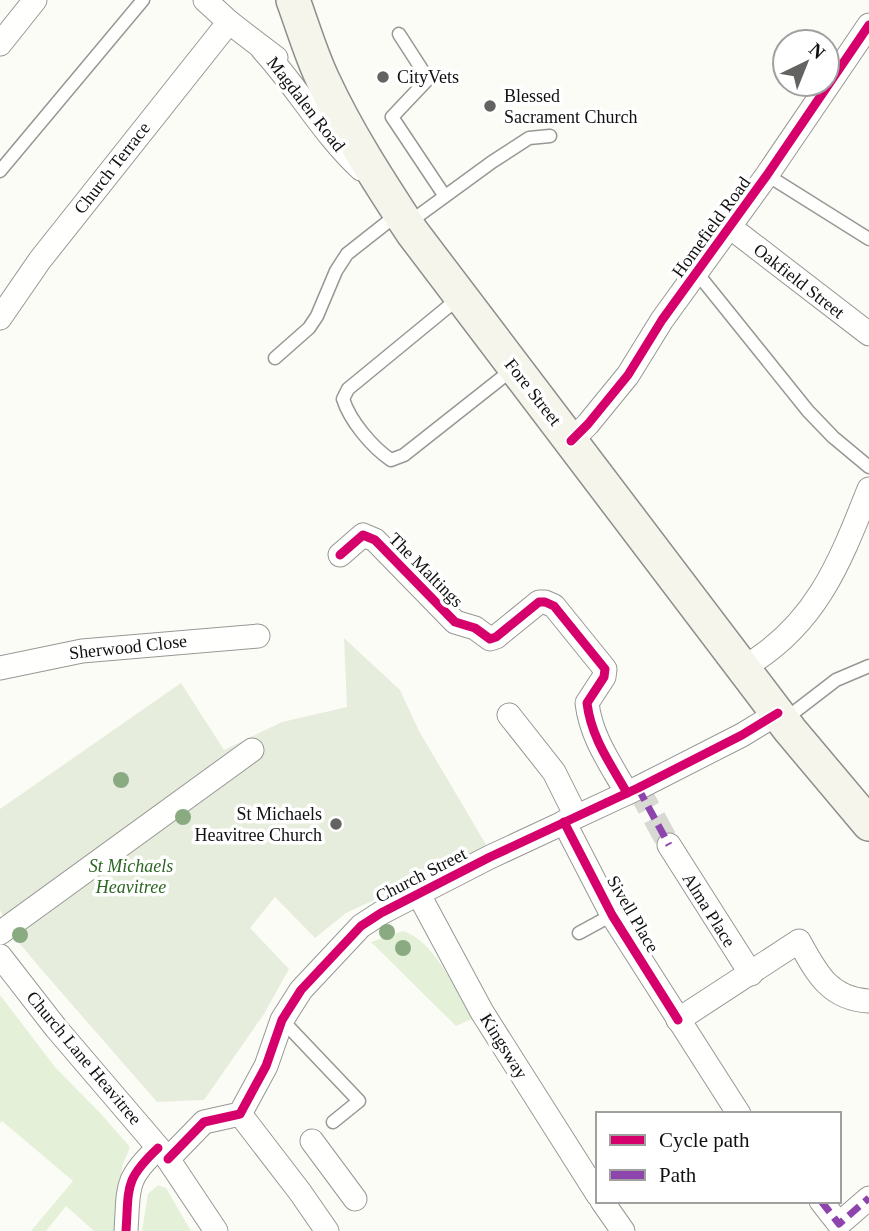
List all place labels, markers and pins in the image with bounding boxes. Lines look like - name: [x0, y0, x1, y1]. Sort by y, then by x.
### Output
- place label: CityVets: [397, 67, 459, 87]
- marker: CityVets: [375, 69, 391, 85]
- place label: Blessed Sacrament Church: [504, 86, 637, 127]
- marker: Blessed Sacrament Church: [482, 98, 498, 114]
- place label: St Michaels Heavitree Church: [195, 804, 322, 845]
- marker: St Michaels Heavitree Church: [328, 816, 344, 832]

